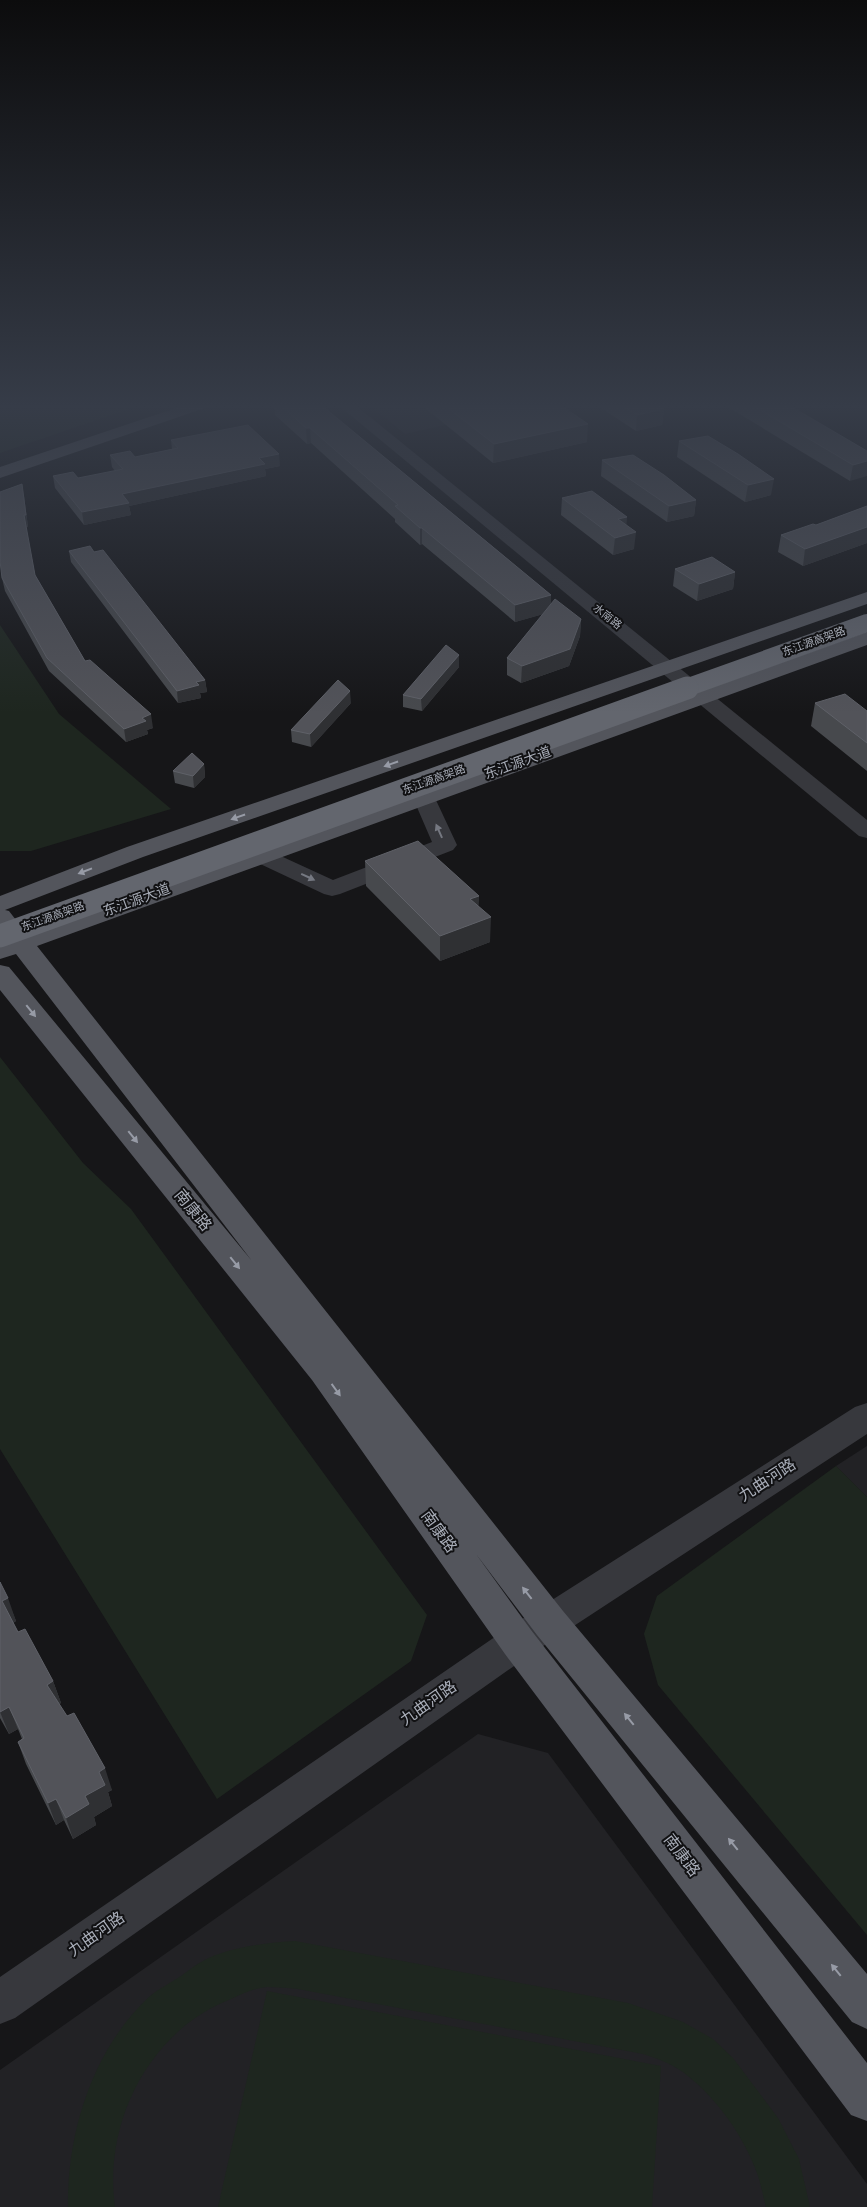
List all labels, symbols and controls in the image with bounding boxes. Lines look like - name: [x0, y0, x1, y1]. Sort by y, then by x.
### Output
- street label: 水南路: [590, 601, 624, 633]
- street label: 东江源高架路: [781, 624, 847, 660]
- street label: 东江源大道: [482, 744, 554, 784]
- one-way arrow: [384, 760, 399, 768]
- street label: 东江源高架路: [401, 762, 467, 798]
- one-way arrow: [230, 813, 245, 821]
- one-way arrow: [434, 824, 442, 838]
- one-way arrow: [78, 868, 92, 876]
- one-way arrow: [301, 874, 315, 882]
- street label: 东江源大道: [101, 881, 173, 921]
- street label: 东江源高架路: [20, 899, 86, 935]
- one-way arrow: [25, 1004, 36, 1017]
- one-way arrow: [127, 1130, 138, 1143]
- street label: 南康路: [169, 1186, 215, 1236]
- one-way arrow: [230, 1256, 241, 1269]
- one-way arrow: [331, 1383, 341, 1397]
- street label: 九曲河路: [736, 1455, 800, 1507]
- street label: 南康路: [416, 1507, 460, 1557]
- one-way arrow: [522, 1586, 532, 1600]
- street label: 九曲河路: [397, 1677, 461, 1731]
- one-way arrow: [624, 1713, 635, 1726]
- street label: 南康路: [659, 1831, 703, 1881]
- one-way arrow: [727, 1838, 738, 1851]
- street label: 九曲河路: [65, 1908, 129, 1962]
- one-way arrow: [831, 1964, 842, 1976]

